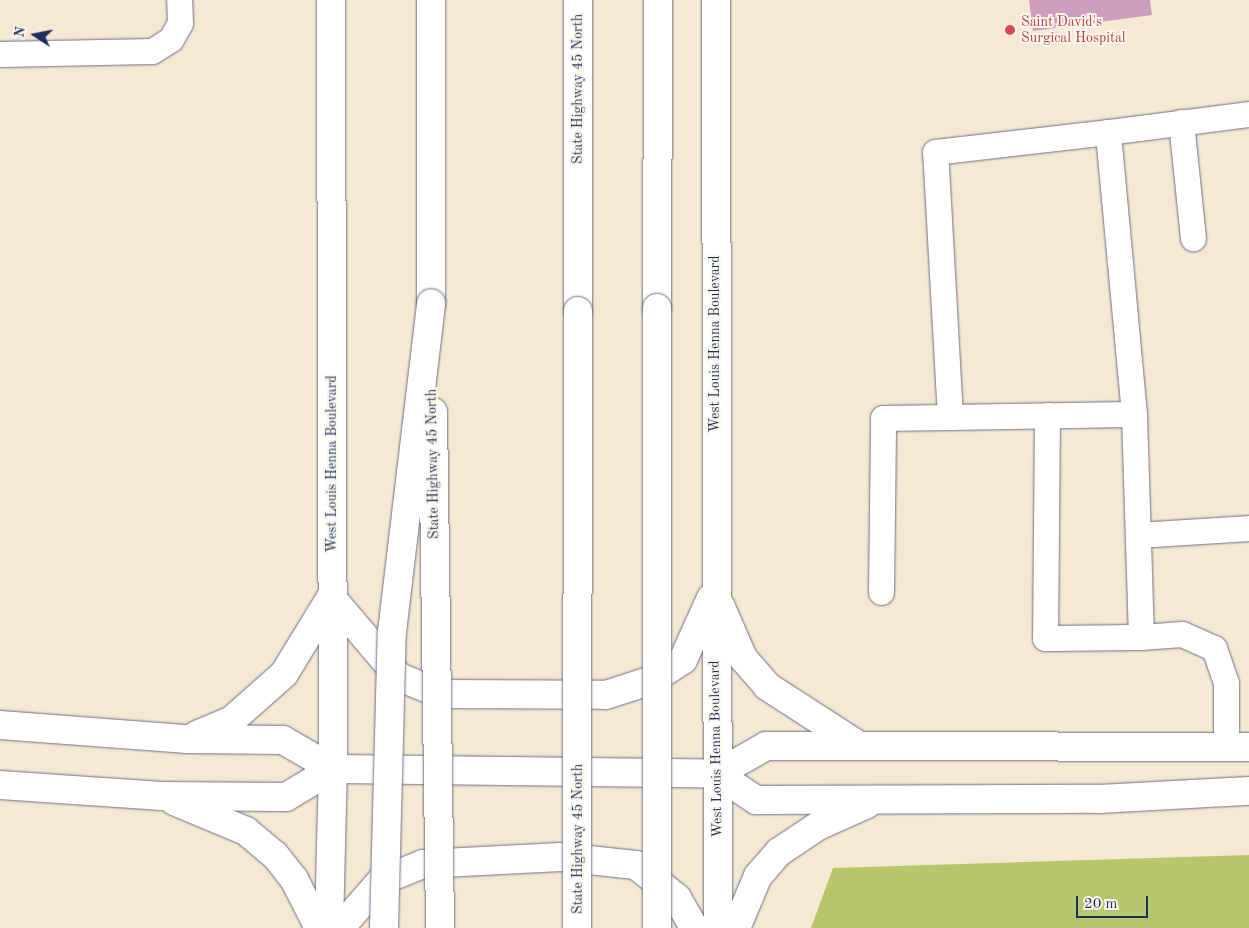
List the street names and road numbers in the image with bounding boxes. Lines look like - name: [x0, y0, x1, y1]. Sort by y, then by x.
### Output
- street label: State Highway 45 North: [570, 14, 586, 164]
- street label: West Louis Henna Boulevard: [707, 255, 723, 433]
- street label: West Louis Henna Boulevard: [324, 375, 340, 553]
- street label: State Highway 45 North: [423, 389, 443, 539]
- street label: West Louis Henna Boulevard: [706, 660, 726, 838]
- street label: State Highway 45 North: [570, 764, 586, 914]

